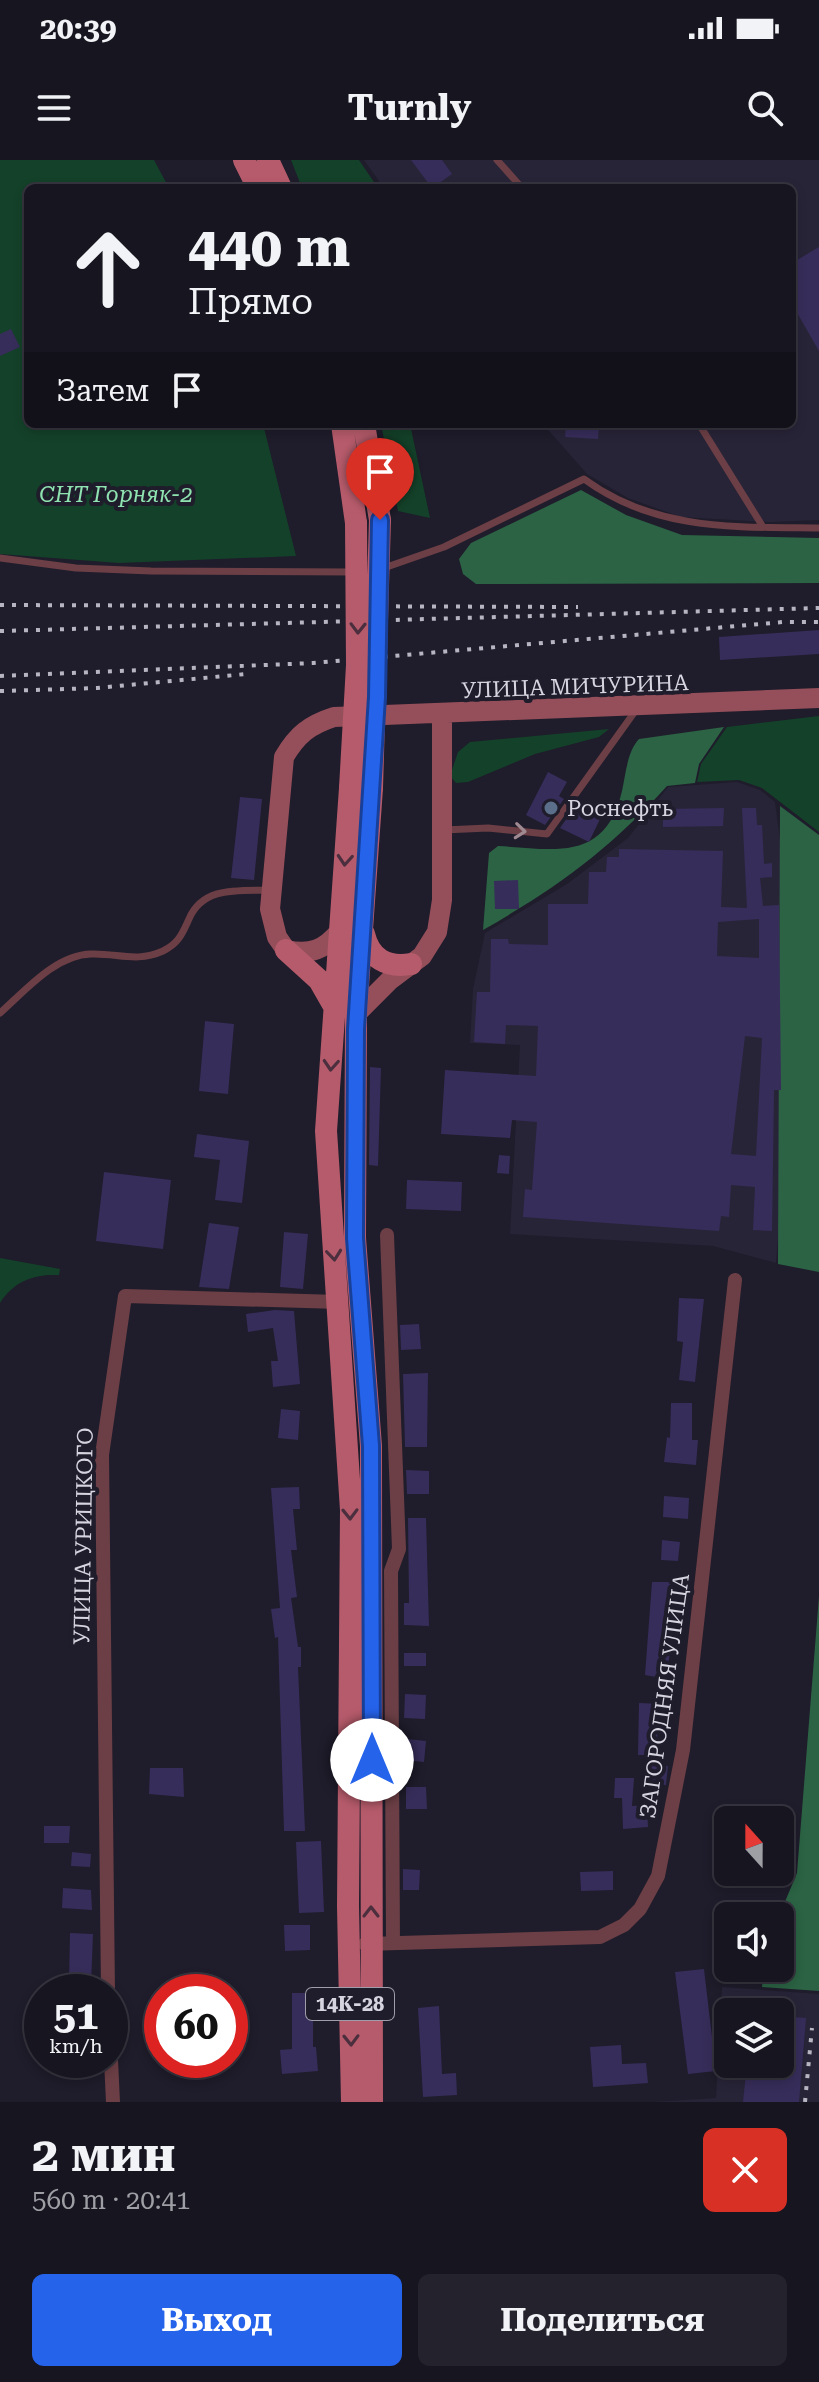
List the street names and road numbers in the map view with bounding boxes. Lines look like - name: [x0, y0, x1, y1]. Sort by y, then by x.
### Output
- street label: УЛИЦА МИЧУРИНА: [461, 670, 690, 703]
- street label: УЛИЦА УРИЦКОГО: [69, 1427, 98, 1645]
- street label: ЗАГОРОДНЯЯ УЛИЦА: [635, 1571, 694, 1820]
- road number: 14К-28: [306, 1988, 394, 2020]

